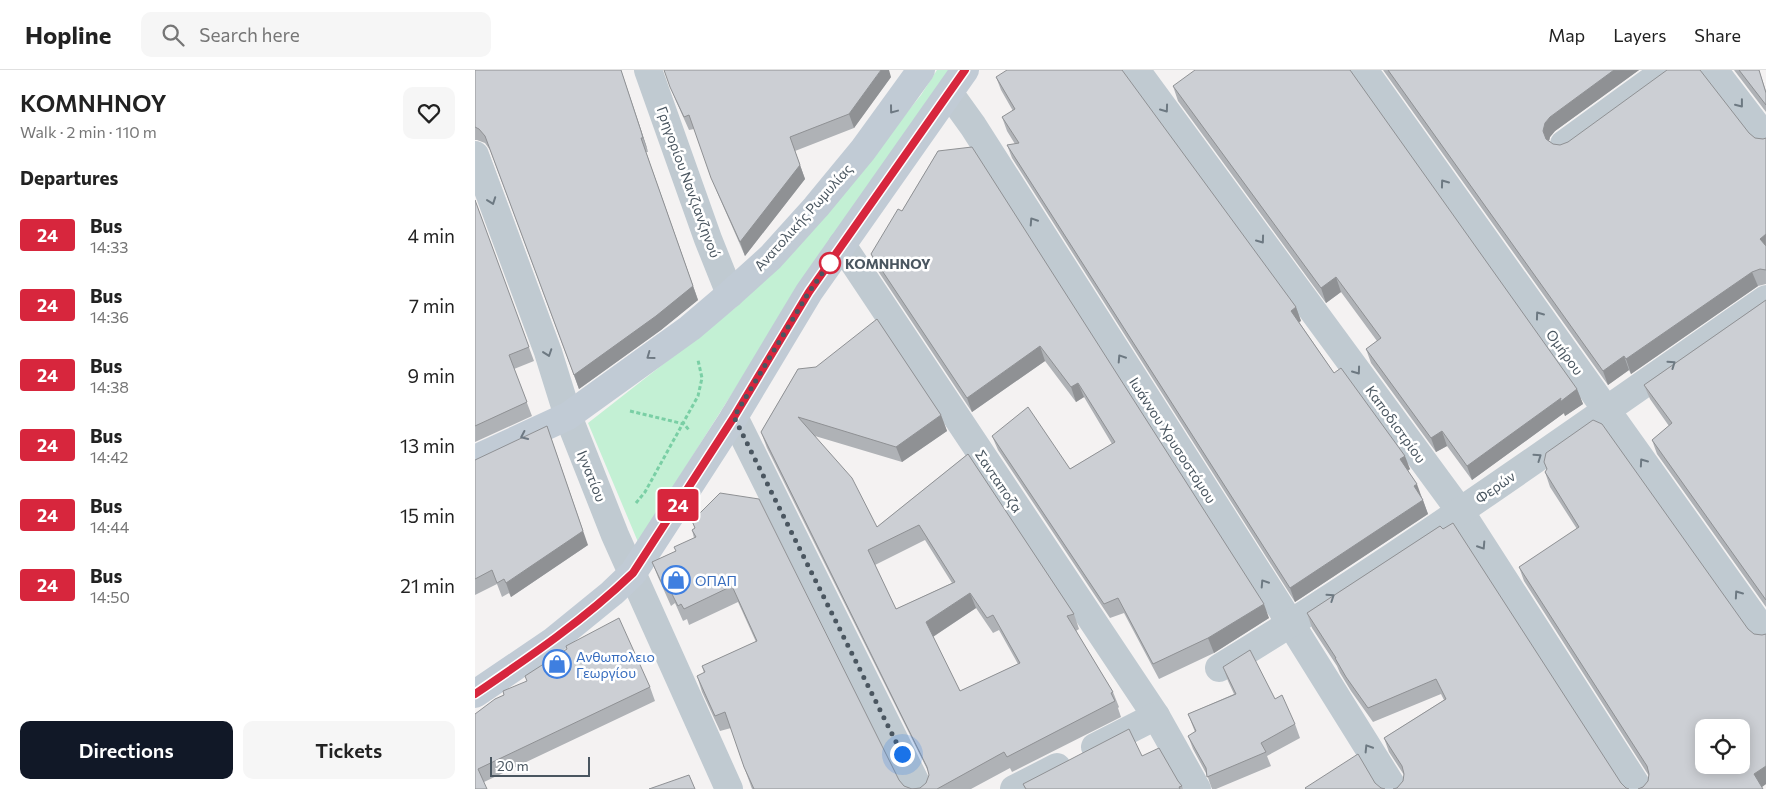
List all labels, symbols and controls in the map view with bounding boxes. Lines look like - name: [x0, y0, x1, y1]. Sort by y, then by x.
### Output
- search box: [141, 12, 491, 57]
- text: Hopline: [25, 20, 111, 49]
- icon: search: [159, 21, 187, 49]
- text: Search here: [199, 23, 300, 46]
- text: Map: [1548, 24, 1585, 46]
- text: Layers: [1613, 24, 1666, 46]
- text: Share: [1694, 24, 1741, 46]
- button: heart: [403, 87, 455, 139]
- text: ΚΟΜΝΗΝΟΥ: [20, 88, 167, 117]
- one-way arrow: [1734, 98, 1743, 108]
- one-way arrow: [1159, 103, 1168, 113]
- street label: Γρηγορίου Νανζιανζηνού: [654, 104, 724, 260]
- one-way arrow: [890, 104, 899, 114]
- text: Walk · 2 min · 110 m: [20, 122, 157, 141]
- street label: Ανατολικής Ρωμυλίας: [750, 160, 856, 274]
- text: Departures: [20, 166, 118, 189]
- one-way arrow: [1441, 179, 1450, 189]
- one-way arrow: [486, 196, 496, 205]
- text: Bus: [90, 214, 122, 237]
- one-way arrow: [1030, 217, 1039, 226]
- text: 24: [37, 224, 58, 246]
- text: 4 min: [408, 224, 455, 247]
- one-way arrow: [1255, 234, 1264, 244]
- text: 14:33: [90, 237, 128, 256]
- marker: ΚΟΜΝΗΝΟΥ: [819, 252, 841, 274]
- place label: ΚΟΜΝΗΝΟΥ: [845, 255, 931, 272]
- text: Bus: [90, 284, 122, 307]
- text: 24: [37, 294, 58, 316]
- text: 7 min: [409, 294, 455, 317]
- text: 14:36: [90, 307, 129, 326]
- one-way arrow: [1536, 311, 1545, 321]
- street label: Ομήρου: [1543, 326, 1587, 378]
- one-way arrow: [542, 349, 552, 357]
- one-way arrow: [647, 351, 656, 359]
- text: Bus: [90, 354, 122, 377]
- one-way arrow: [1117, 354, 1127, 363]
- one-way arrow: [1666, 361, 1676, 370]
- text: 24: [37, 364, 58, 386]
- text: 9 min: [407, 364, 455, 387]
- one-way arrow: [1352, 365, 1360, 374]
- street label: Ιωάννου Χρυσοστόμου: [1126, 374, 1220, 506]
- text: 14:38: [90, 377, 129, 396]
- street label: Καποδιστρίου: [1362, 382, 1430, 466]
- text: Bus: [90, 424, 122, 447]
- one-way arrow: [520, 430, 529, 441]
- text: 24: [37, 434, 58, 456]
- text: 13 min: [400, 434, 455, 457]
- text: 14:42: [90, 447, 128, 466]
- street label: Σανταποζα: [972, 447, 1026, 515]
- street label: Ιγνατίου: [574, 448, 610, 504]
- one-way arrow: [1533, 454, 1542, 463]
- one-way arrow: [1640, 458, 1649, 468]
- street label: Φερών: [1472, 467, 1518, 507]
- line badge: 24: [655, 489, 701, 521]
- text: Bus: [90, 494, 122, 517]
- text: 24: [667, 494, 689, 516]
- text: 24: [37, 504, 58, 526]
- text: 15 min: [400, 504, 455, 527]
- text: 14:44: [90, 517, 129, 536]
- one-way arrow: [1476, 541, 1486, 550]
- text: Bus: [90, 564, 122, 587]
- shop icon: ΟΠΑΠ: [661, 565, 691, 595]
- place label: ΟΠΑΠ: [695, 572, 737, 589]
- text: 24: [37, 574, 58, 596]
- text: 21 min: [400, 574, 455, 597]
- one-way arrow: [1261, 579, 1271, 588]
- text: 14:50: [90, 587, 130, 606]
- one-way arrow: [1735, 590, 1744, 600]
- one-way arrow: [1326, 594, 1335, 603]
- place label: Ανθωπολειο Γεωργίου: [576, 648, 655, 681]
- shop icon: Ανθωπολειο Γεωργίου: [542, 649, 572, 679]
- map controls: [1695, 719, 1750, 774]
- button: locate: [1695, 719, 1750, 774]
- button: Directions: [20, 721, 233, 779]
- button: Tickets: [243, 721, 455, 779]
- your location: [890, 742, 915, 767]
- one-way arrow: [1364, 744, 1374, 753]
- scale bar: [490, 754, 590, 777]
- text: 20 m: [497, 757, 529, 774]

